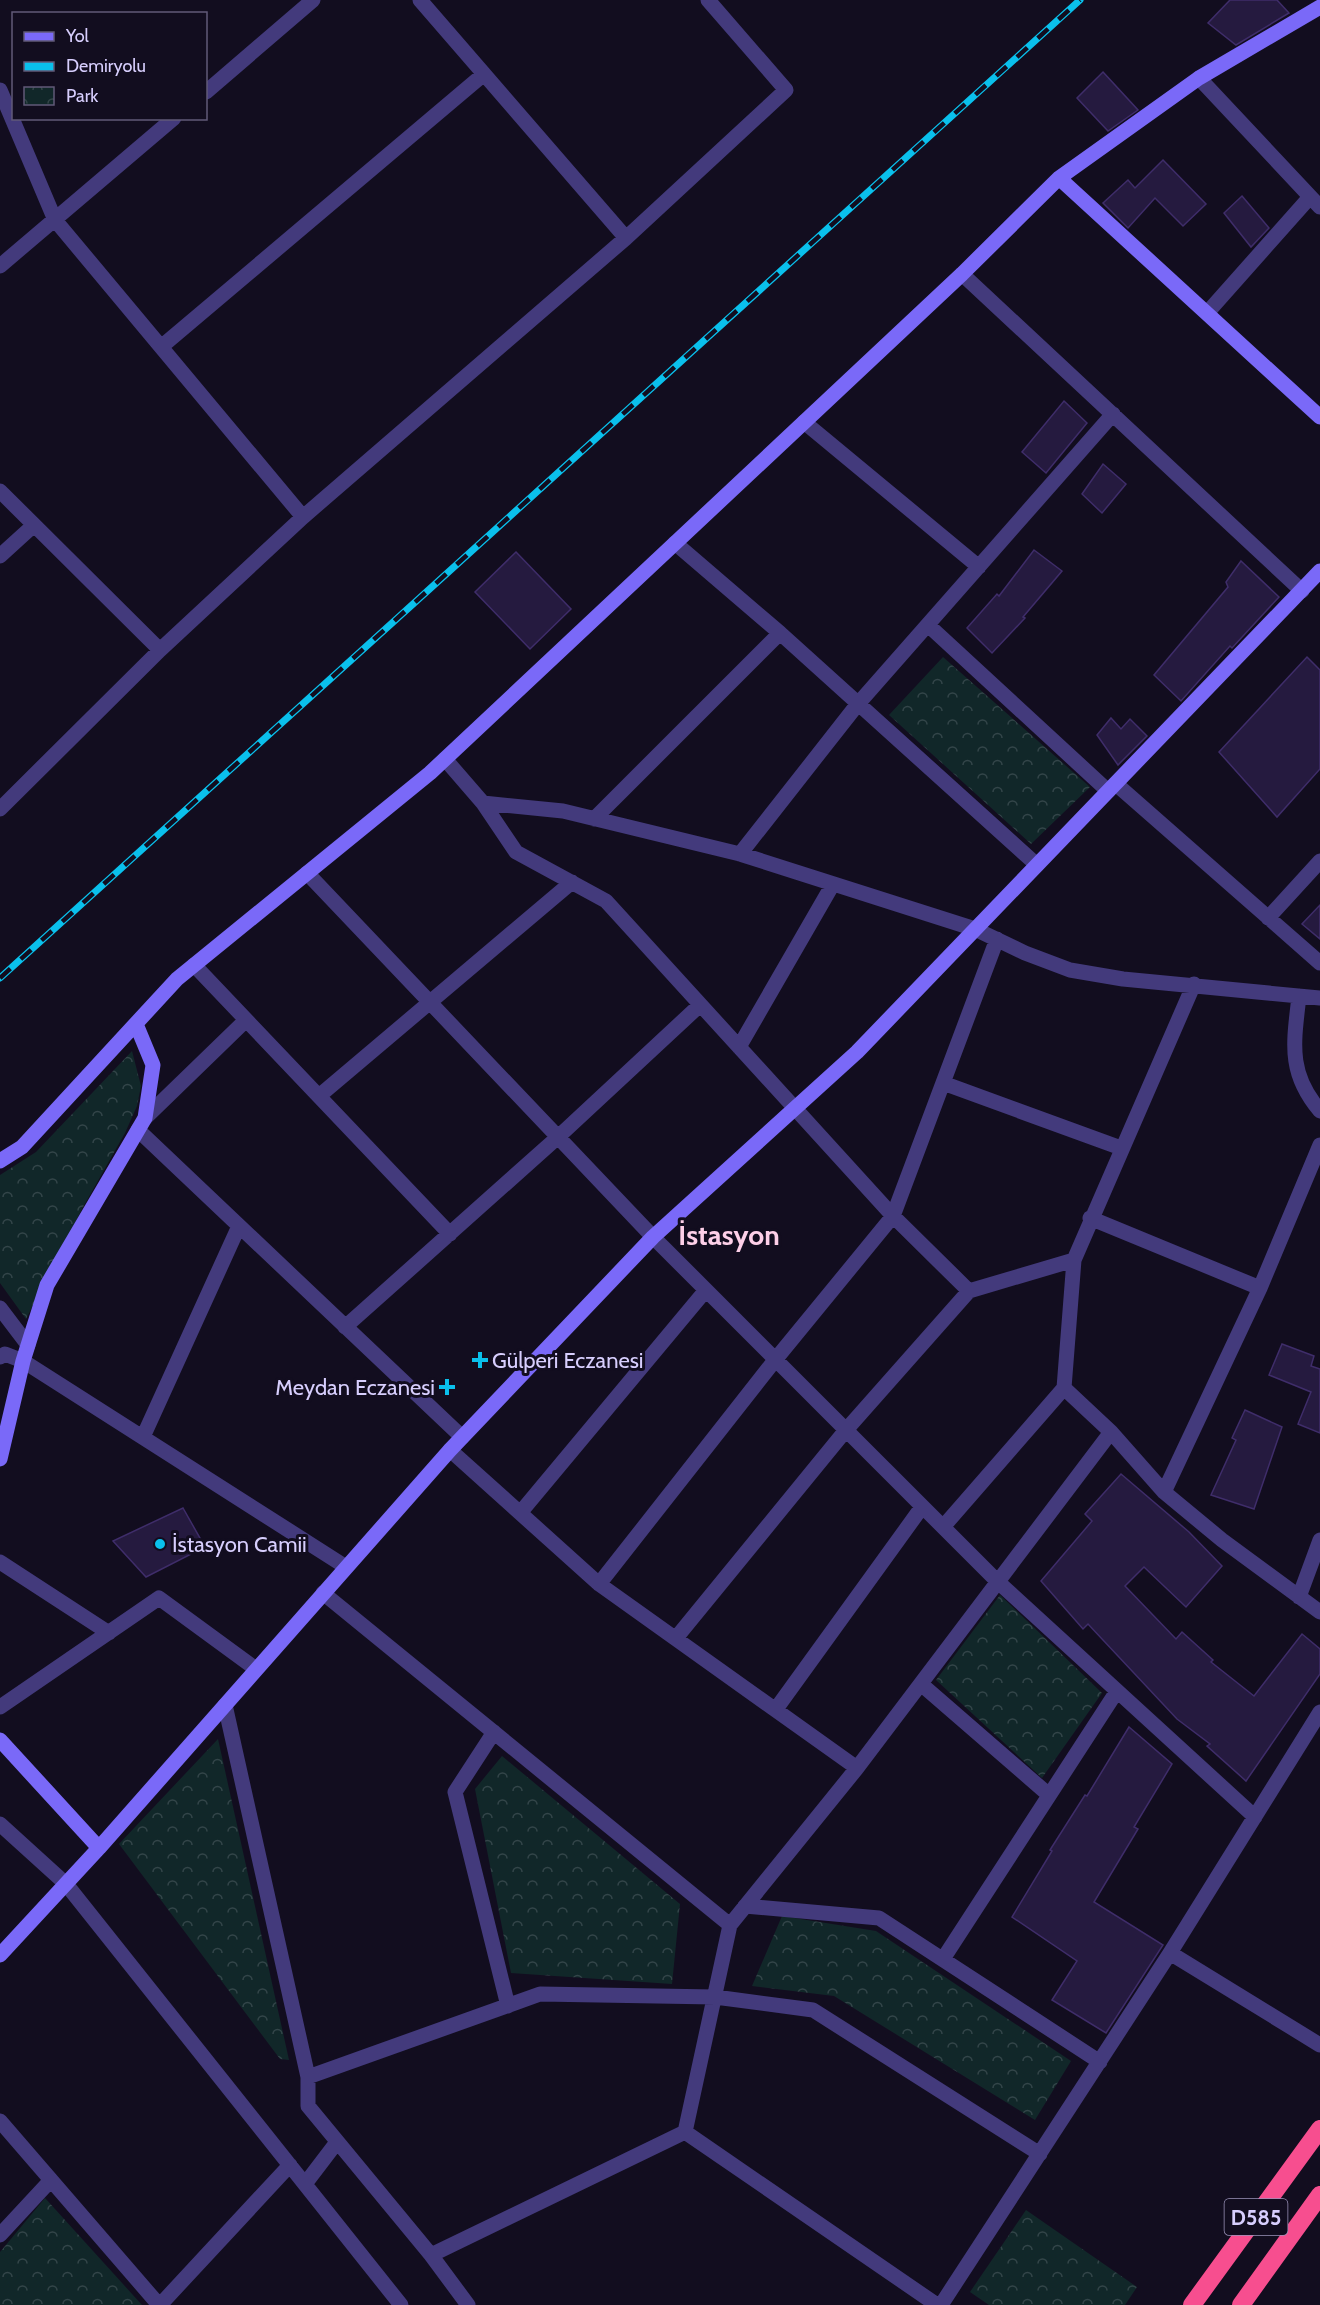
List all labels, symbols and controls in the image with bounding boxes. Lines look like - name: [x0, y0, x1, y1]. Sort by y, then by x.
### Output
- legend: [12, 12, 207, 120]
- text: Yol: [65, 25, 90, 47]
- text: Demiryolu: [66, 55, 146, 77]
- text: Park: [66, 85, 99, 107]
- district label: İstasyon: [678, 1218, 780, 1252]
- place label: Gülperi Eczanesi: [492, 1347, 644, 1374]
- marker: Gülperi Eczanesi: [473, 1353, 487, 1367]
- place label: Meydan Eczanesi: [275, 1374, 435, 1401]
- marker: Meydan Eczanesi: [440, 1380, 454, 1394]
- place label: İstasyon Camii: [172, 1531, 307, 1558]
- marker: İstasyon Camii: [153, 1537, 167, 1551]
- road number: D585: [1224, 2199, 1288, 2235]

